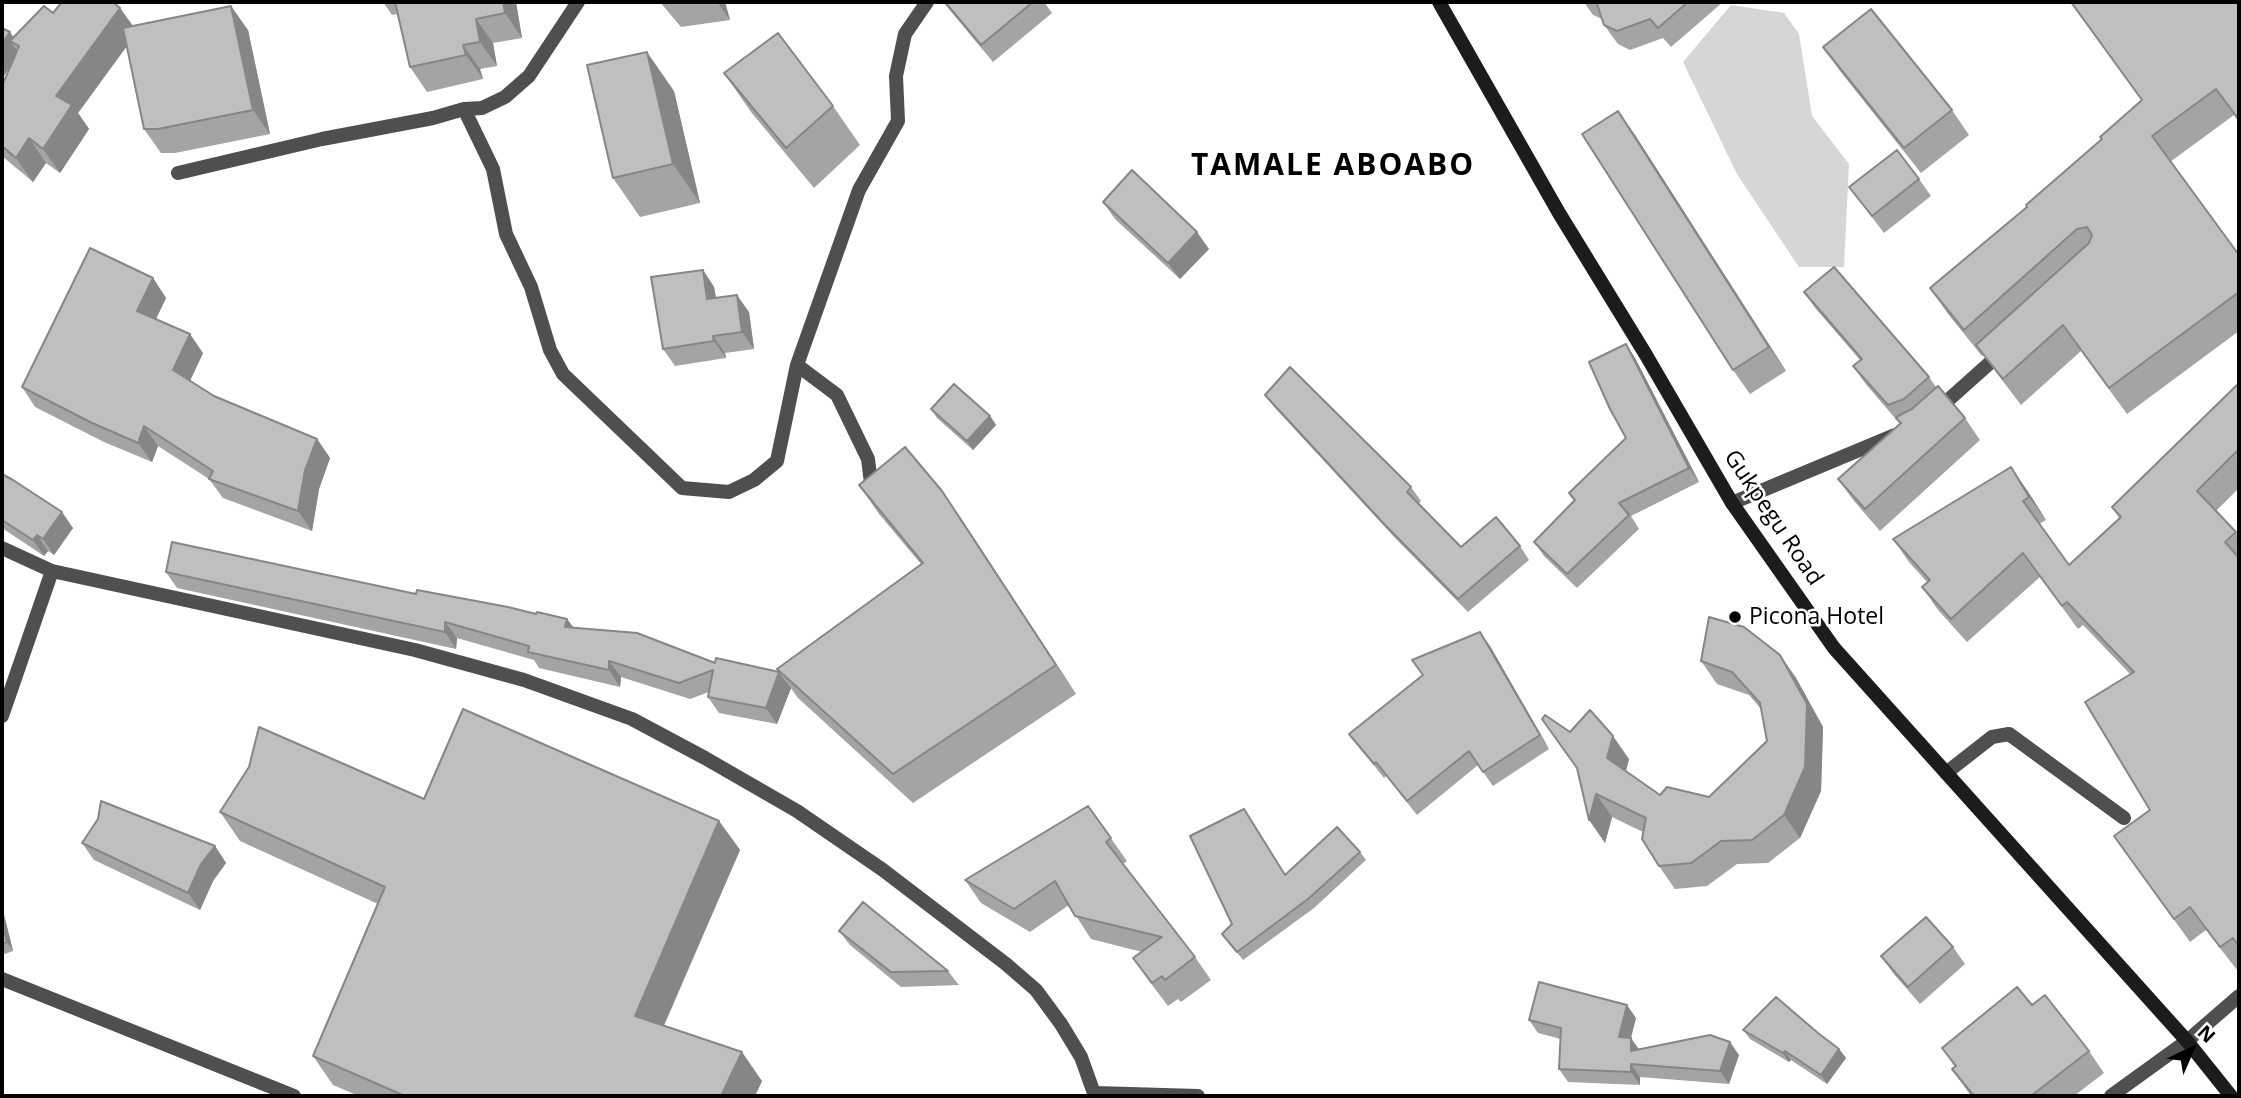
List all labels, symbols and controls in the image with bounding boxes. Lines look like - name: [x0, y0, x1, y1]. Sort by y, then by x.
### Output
- district label: TAMALE ABOABO: [1193, 148, 1473, 184]
- street label: Gukpegu Road: [1718, 445, 1828, 591]
- place label: Picona Hotel: [1749, 603, 1884, 631]
- marker: Picona Hotel: [1727, 609, 1743, 625]
- north arrow: [2157, 1014, 2227, 1084]
- text: N: [2192, 1019, 2221, 1049]

